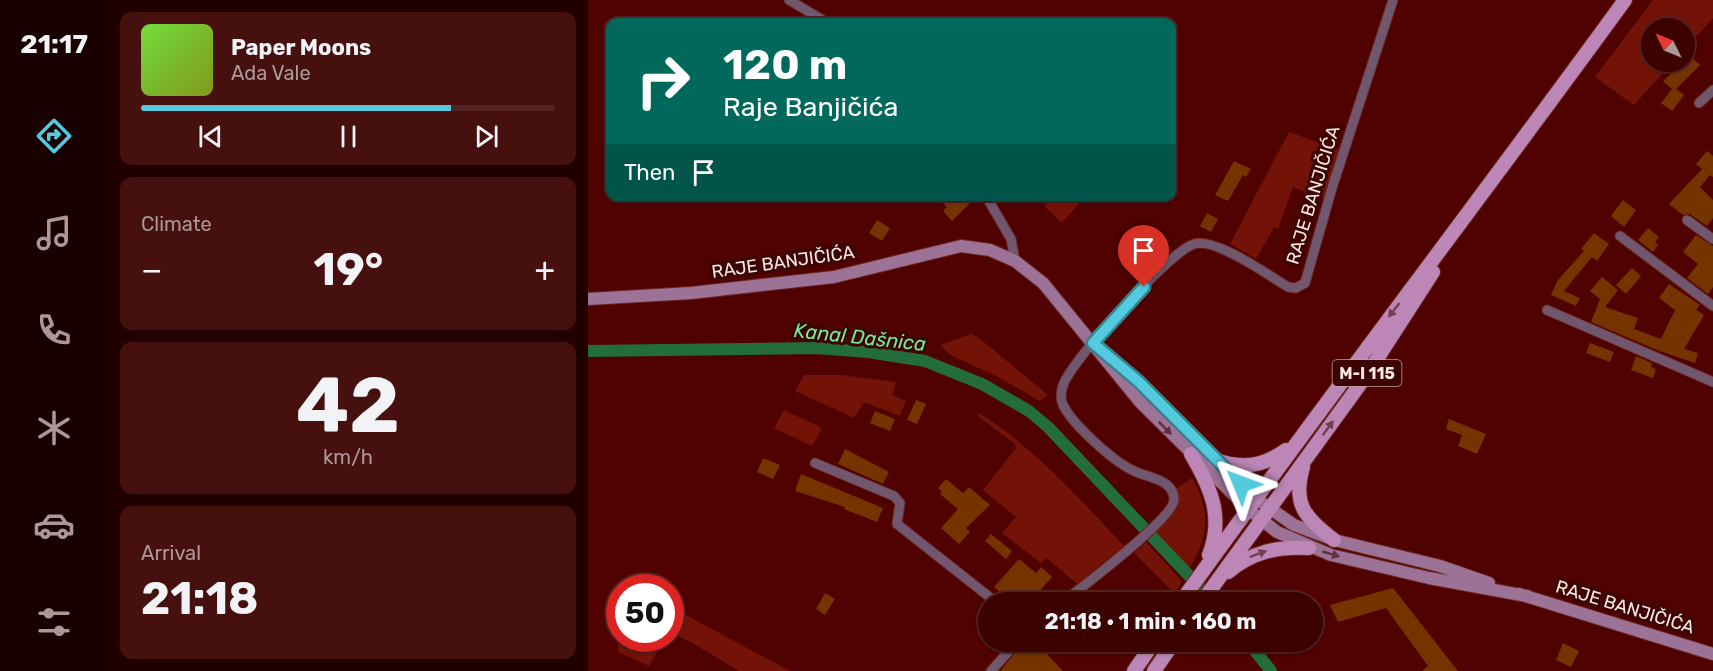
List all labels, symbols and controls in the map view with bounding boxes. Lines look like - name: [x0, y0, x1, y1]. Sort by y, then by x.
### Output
- north arrow: [1641, 18, 1695, 72]
- map controls: [1641, 18, 1695, 72]
- text: 21:17: [20, 28, 88, 60]
- text: Paper Moons: [231, 34, 371, 61]
- text: 120 m: [723, 40, 847, 90]
- icon: right: [624, 42, 702, 120]
- text: Ada Vale: [231, 61, 311, 85]
- text: Raje Banjičića: [723, 91, 898, 123]
- icon: directions: [33, 115, 75, 157]
- icon: previous: [194, 120, 227, 153]
- icon: pause: [332, 120, 365, 153]
- icon: next: [470, 120, 503, 153]
- street label: RAJE BANJIČIĆA: [1281, 123, 1345, 267]
- icon: arrive: [687, 156, 720, 189]
- text: Then: [624, 159, 675, 186]
- icon: music: [33, 212, 75, 254]
- text: Climate: [141, 212, 212, 236]
- pin: [1118, 225, 1169, 287]
- icon: arrive: [1127, 234, 1160, 267]
- street label: RAJE BANJIČIĆA: [710, 241, 856, 283]
- text: 19°: [314, 243, 383, 296]
- text: −: [141, 250, 162, 289]
- text: +: [534, 250, 555, 289]
- one-way arrow: [1388, 303, 1400, 318]
- icon: phone: [33, 309, 75, 351]
- water label: Kanal Dašnica: [793, 318, 927, 356]
- text: 42: [296, 359, 400, 452]
- road number: M-I 115: [1332, 360, 1402, 386]
- icon: climate: [33, 407, 75, 449]
- one-way arrow: [1322, 420, 1334, 436]
- one-way arrow: [1158, 421, 1172, 435]
- text: km/h: [323, 445, 373, 469]
- position arrow: [1209, 452, 1273, 516]
- icon: car: [33, 504, 75, 546]
- text: Arrival: [141, 541, 201, 565]
- one-way arrow: [1249, 549, 1267, 558]
- one-way arrow: [1322, 550, 1340, 559]
- text: 21:18: [141, 572, 259, 625]
- speed limit sign: 50: [606, 574, 684, 652]
- street label: RAJE BANJIČIĆA: [1553, 575, 1697, 639]
- icon: filters: [33, 601, 75, 643]
- text: 21:18 · 1 min · 160 m: [1044, 608, 1257, 635]

